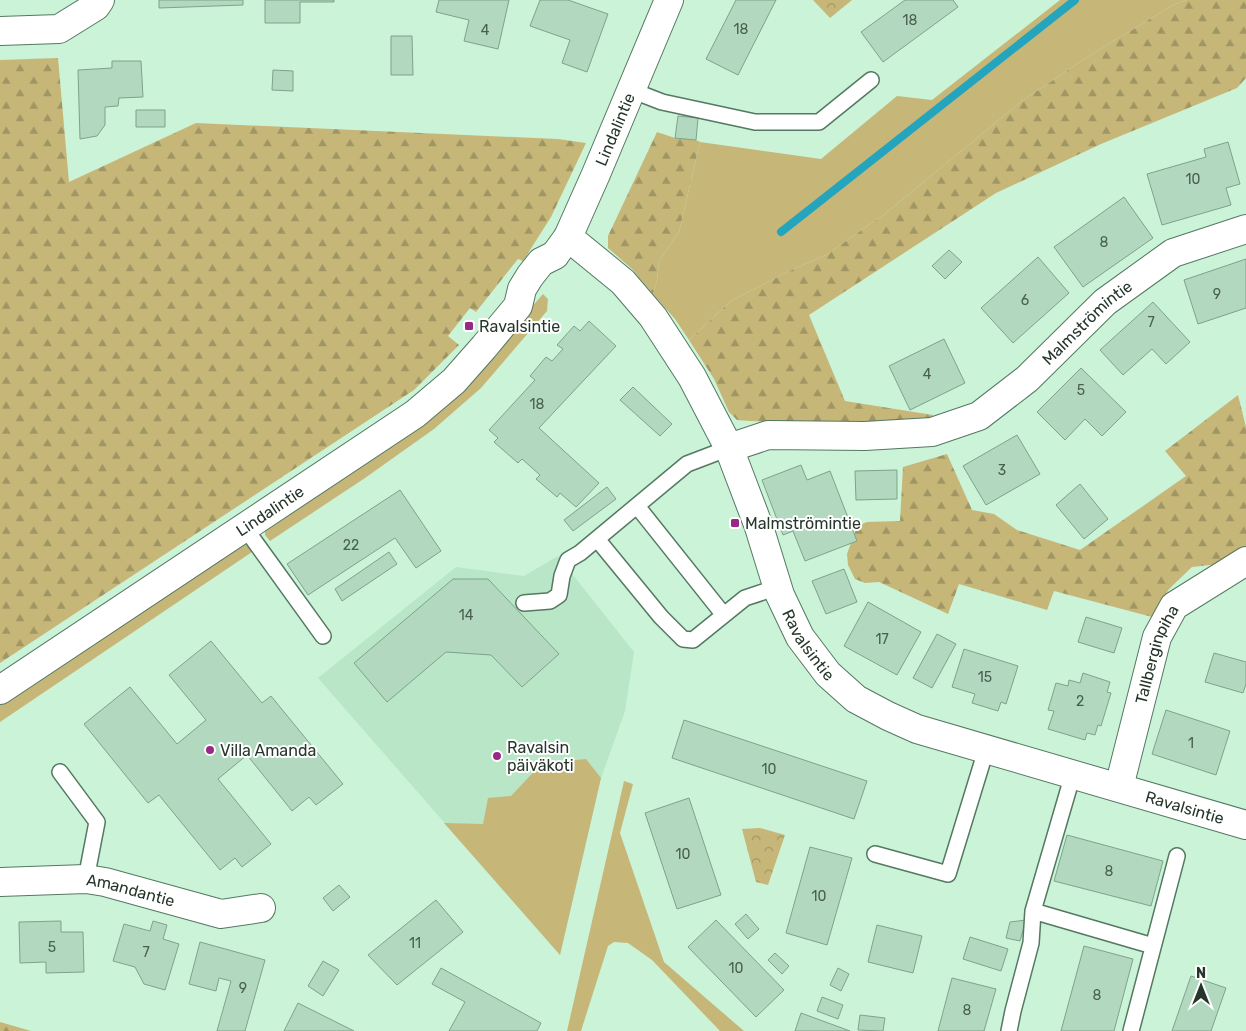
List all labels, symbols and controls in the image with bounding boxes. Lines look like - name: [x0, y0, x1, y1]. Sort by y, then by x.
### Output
- house number: 18: [903, 12, 918, 29]
- house number: 18: [734, 21, 749, 38]
- house number: 4: [481, 22, 490, 39]
- street label: Lindalintie: [591, 90, 638, 169]
- house number: 10: [1186, 171, 1201, 188]
- house number: 8: [1100, 234, 1109, 251]
- street label: Malmströmintie: [1038, 276, 1136, 369]
- house number: 9: [1213, 286, 1221, 303]
- house number: 6: [1021, 292, 1029, 309]
- house number: 7: [1147, 314, 1155, 331]
- place label: Ravalsintie: [479, 317, 560, 336]
- marker: Ravalsintie: [463, 320, 475, 332]
- house number: 4: [923, 366, 932, 383]
- house number: 5: [1077, 382, 1085, 399]
- house number: 18: [530, 396, 545, 413]
- house number: 3: [998, 462, 1006, 479]
- street label: Lindalintie: [232, 481, 307, 540]
- place label: Malmströmintie: [745, 514, 861, 533]
- marker: Malmströmintie: [729, 517, 741, 529]
- house number: 22: [343, 537, 359, 554]
- street label: Tallberginpiha: [1131, 602, 1182, 706]
- street label: Ravalsintie: [779, 606, 838, 685]
- house number: 14: [459, 607, 474, 624]
- house number: 17: [875, 631, 889, 648]
- house number: 15: [978, 669, 992, 686]
- house number: 2: [1076, 693, 1084, 710]
- house number: 1: [1188, 735, 1194, 752]
- place label: Ravalsin päiväkoti: [507, 738, 574, 775]
- place label: Villa Amanda: [220, 741, 316, 760]
- marker: Villa Amanda: [204, 744, 216, 756]
- marker: Ravalsin päiväkoti: [491, 750, 503, 762]
- house number: 10: [762, 761, 777, 778]
- street label: Ravalsintie: [1143, 787, 1227, 828]
- house number: 10: [676, 846, 691, 863]
- house number: 8: [1105, 863, 1114, 880]
- street label: Amandantie: [85, 870, 177, 910]
- house number: 10: [812, 888, 827, 905]
- house number: 11: [409, 935, 421, 952]
- house number: 5: [48, 939, 56, 956]
- house number: 7: [142, 944, 150, 961]
- house number: 10: [729, 960, 744, 977]
- north arrow: [1176, 961, 1226, 1011]
- text: N: [1196, 965, 1206, 982]
- house number: 9: [239, 980, 247, 997]
- house number: 8: [1093, 987, 1102, 1004]
- house number: 8: [963, 1002, 972, 1019]

